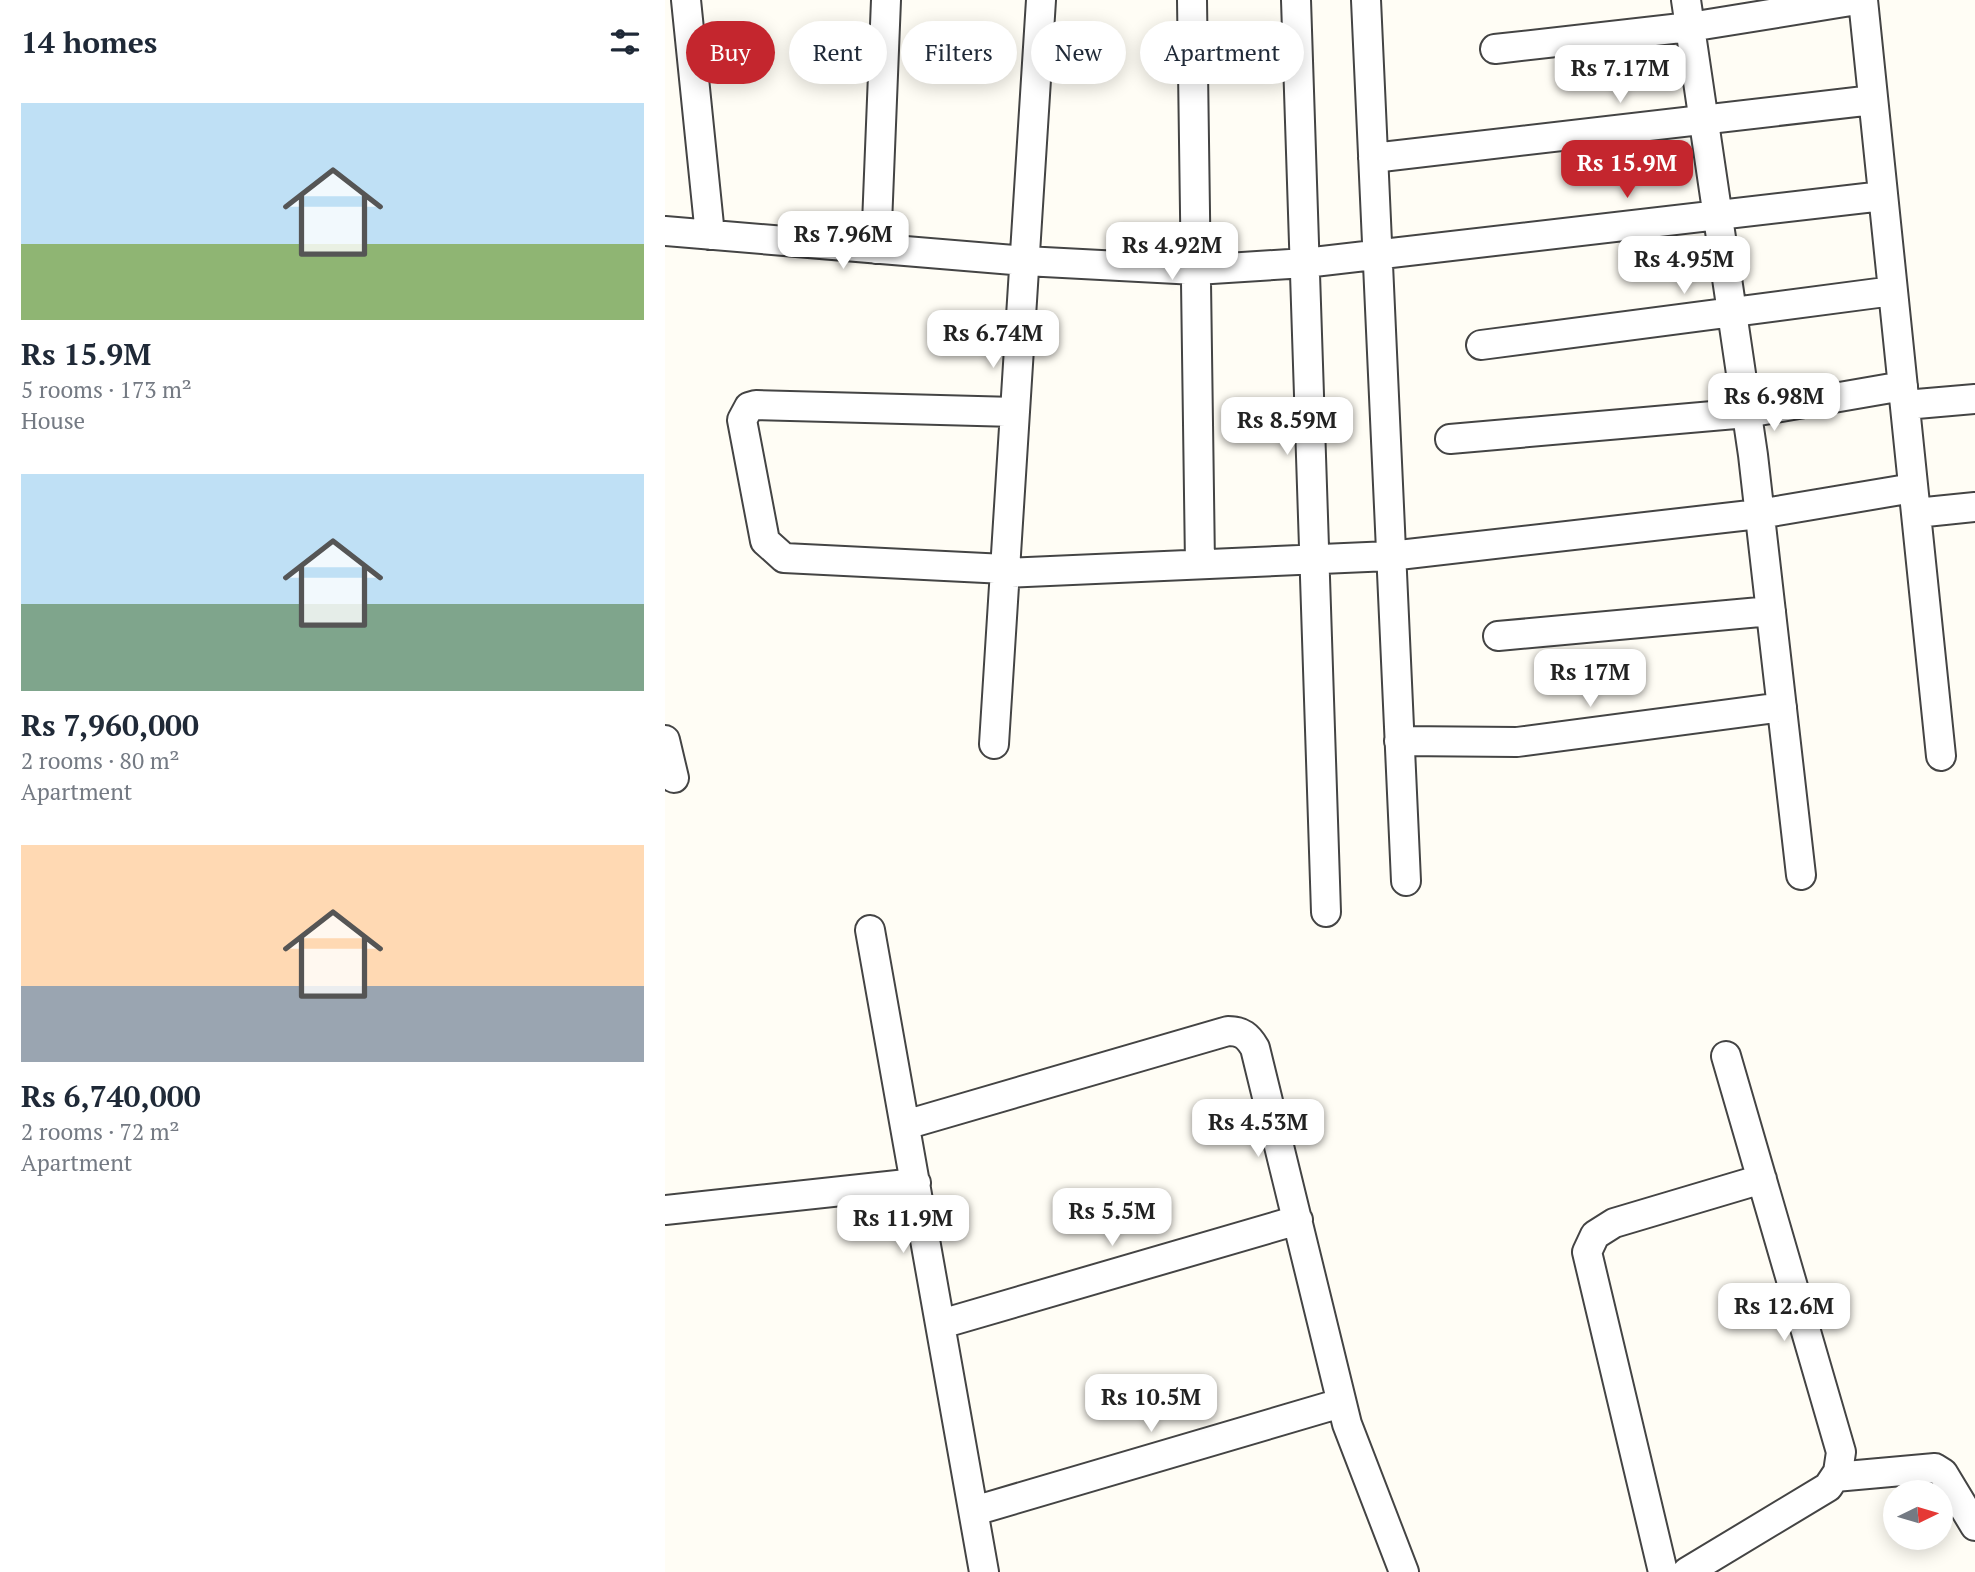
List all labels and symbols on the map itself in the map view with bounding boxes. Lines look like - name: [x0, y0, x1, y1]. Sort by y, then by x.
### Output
- pin: Rs 7.17M: [1548, 46, 1692, 105]
- pin: Rs 15.9M: [1555, 140, 1699, 200]
- pin: Rs 7.96M: [771, 212, 915, 271]
- pin: Rs 4.92M: [1100, 222, 1244, 282]
- pin: Rs 4.95M: [1612, 236, 1756, 296]
- pin: Rs 6.74M: [921, 310, 1065, 370]
- pin: Rs 6.98M: [1702, 374, 1846, 433]
- pin: Rs 8.59M: [1215, 398, 1359, 457]
- pin: Rs 17M: [1533, 650, 1647, 709]
- pin: Rs 4.53M: [1186, 1100, 1330, 1159]
- pin: Rs 5.5M: [1047, 1188, 1177, 1248]
- pin: Rs 11.9M: [831, 1196, 975, 1255]
- pin: Rs 12.6M: [1712, 1284, 1856, 1343]
- pin: Rs 10.5M: [1079, 1374, 1223, 1434]
- north arrow: [1883, 1480, 1953, 1550]

